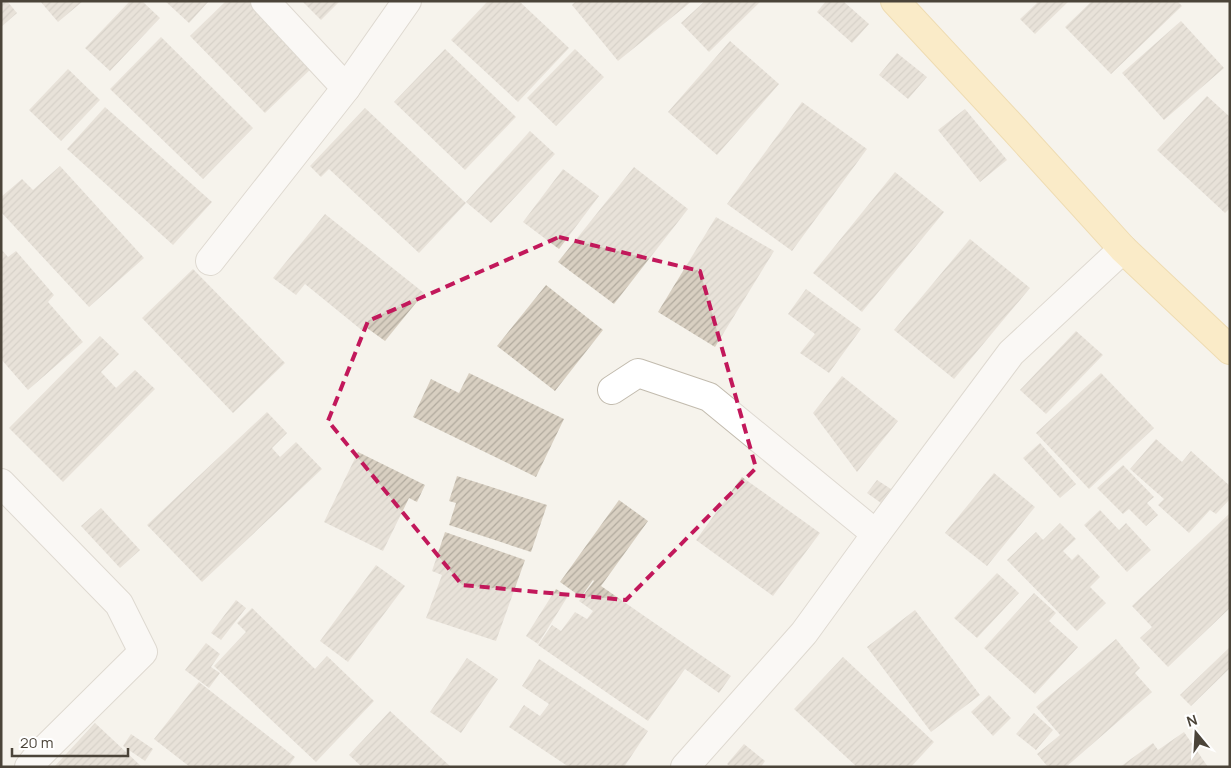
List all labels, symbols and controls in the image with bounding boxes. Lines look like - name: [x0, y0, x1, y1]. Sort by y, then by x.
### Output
- north arrow: [1171, 708, 1221, 758]
- text: N: [1184, 710, 1200, 731]
- scale bar: [12, 726, 129, 758]
- text: 20 m: [20, 732, 53, 753]

